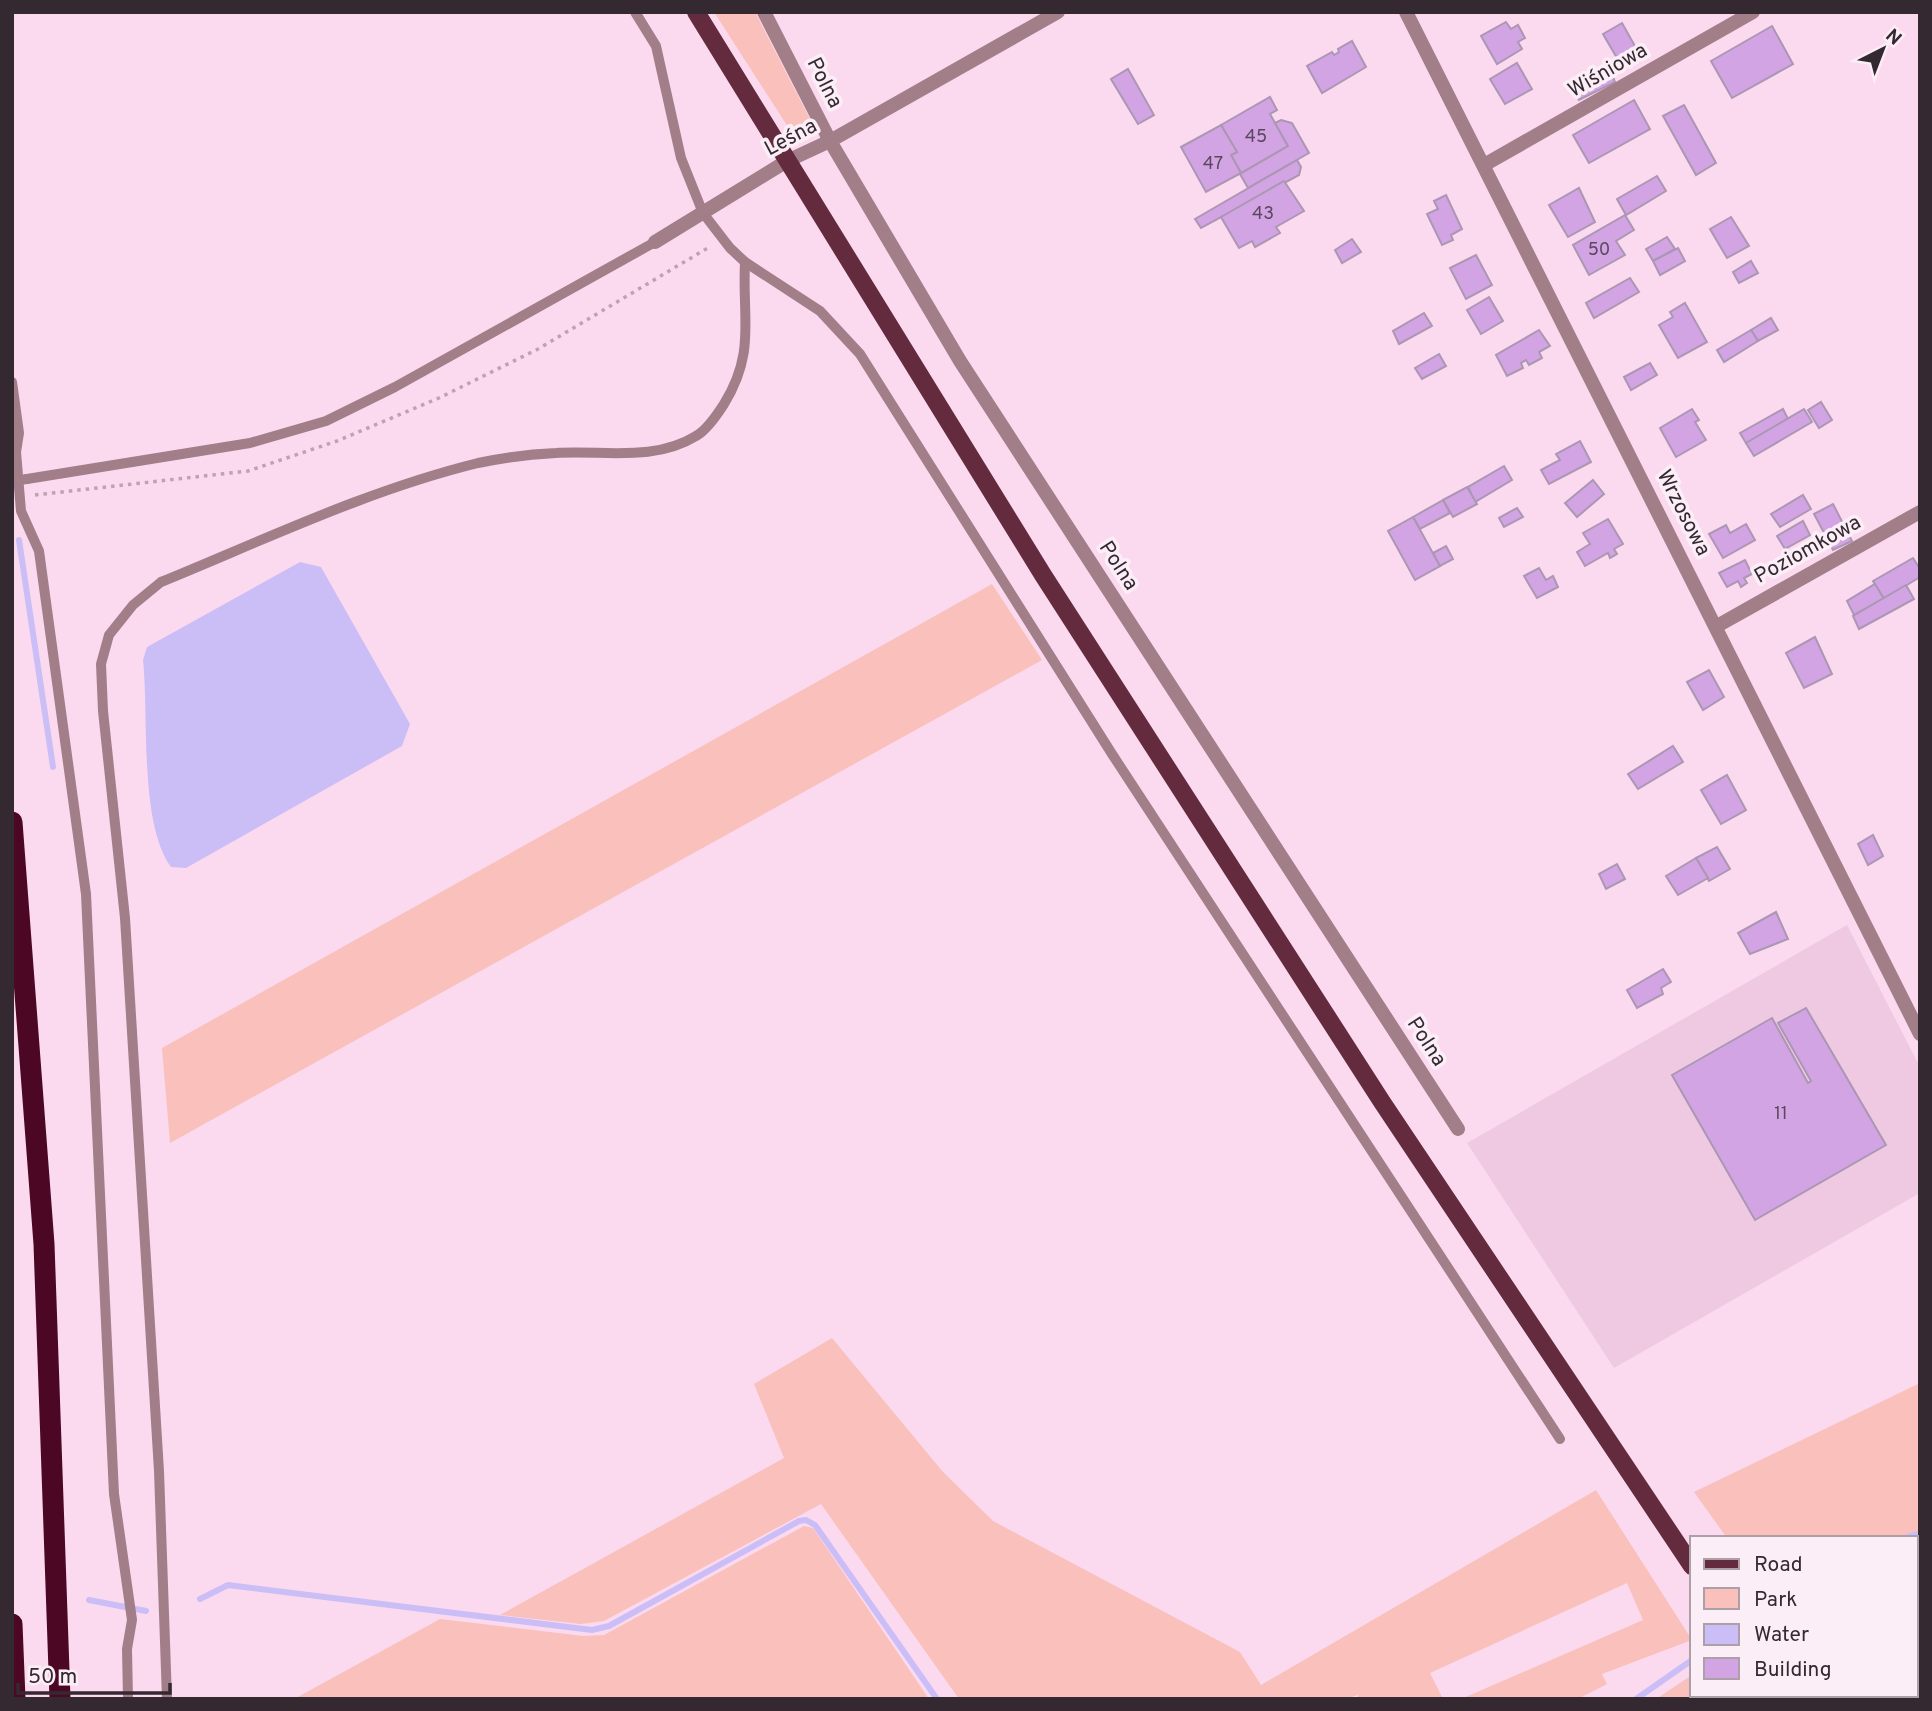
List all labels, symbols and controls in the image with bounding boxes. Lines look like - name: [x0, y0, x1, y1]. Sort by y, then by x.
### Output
- north arrow: [1848, 14, 1918, 84]
- text: N: [1880, 24, 1906, 51]
- street label: Wiśniowa: [1563, 37, 1653, 105]
- street label: Polna: [800, 53, 848, 113]
- street label: Leśna: [760, 113, 822, 163]
- house number: 45: [1245, 126, 1267, 149]
- house number: 47: [1203, 153, 1223, 176]
- house number: 43: [1252, 203, 1274, 226]
- house number: 50: [1588, 239, 1610, 262]
- street label: Wrzosowa: [1650, 465, 1716, 561]
- street label: Poziomkowa: [1750, 510, 1866, 590]
- street label: Polna: [1092, 536, 1144, 596]
- street label: Polna: [1400, 1012, 1452, 1072]
- house number: 11: [1774, 1103, 1788, 1126]
- legend: [1690, 1536, 1918, 1697]
- text: Road: [1754, 1552, 1803, 1579]
- text: Park: [1754, 1587, 1797, 1614]
- text: Water: [1754, 1622, 1809, 1649]
- scale bar: [18, 1652, 170, 1696]
- text: Building: [1754, 1657, 1832, 1684]
- text: 50 m: [28, 1664, 77, 1691]

